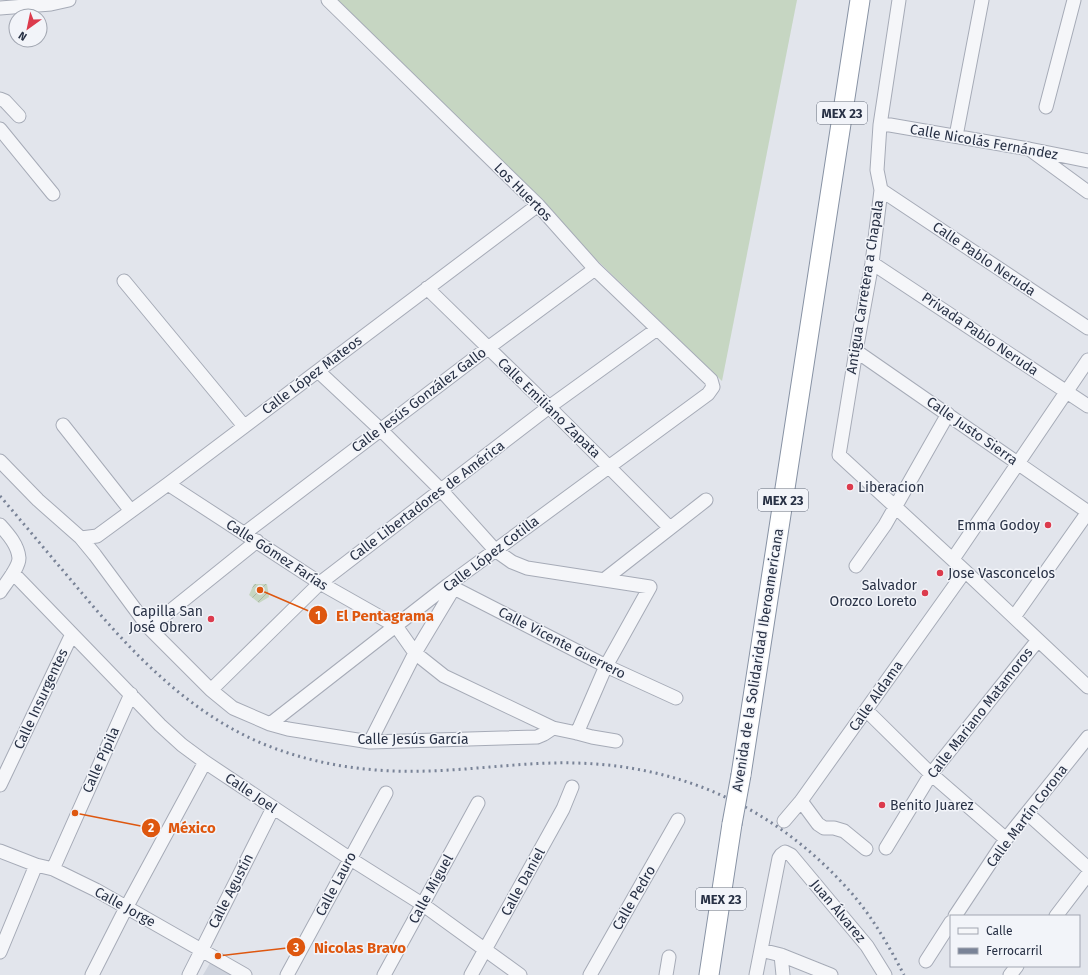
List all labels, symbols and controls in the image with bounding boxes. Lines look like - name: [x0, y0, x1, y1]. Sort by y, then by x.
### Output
- north arrow: [8, 8, 48, 48]
- text: N: [16, 29, 29, 43]
- road number: MEX 23: [817, 102, 867, 124]
- street label: Calle Nicolás Fernández: [909, 121, 1059, 163]
- street label: Los Huertos: [490, 159, 556, 225]
- street label: Antigua Carretera a Chapala: [843, 199, 887, 375]
- street label: Calle Pablo Neruda: [929, 218, 1039, 300]
- street label: Privada Pablo Neruda: [918, 289, 1042, 379]
- street label: Calle López Mateos: [259, 332, 366, 418]
- street label: Calle Jesús González Gallo: [348, 344, 490, 456]
- street label: Calle Emiliano Zapata: [494, 354, 604, 462]
- street label: Calle Justo Sierra: [923, 393, 1021, 469]
- street label: Calle Libertadores de América: [346, 437, 508, 565]
- place label: Liberacion: [858, 479, 924, 496]
- marker: Liberacion: [845, 482, 855, 492]
- road number: MEX 23: [758, 489, 808, 511]
- street label: Calle López Cotilla: [440, 512, 542, 596]
- street label: Calle Gómez Farías: [223, 516, 332, 595]
- place label: Emma Godoy: [957, 517, 1040, 534]
- marker: Emma Godoy: [1043, 520, 1053, 530]
- street label: Avenida de la Solidaridad Iberoamericana: [729, 527, 787, 793]
- place label: Jose Vasconcelos: [948, 565, 1056, 582]
- marker: Jose Vasconcelos: [935, 568, 945, 578]
- place label: Salvador Orozco Loreto: [830, 577, 918, 610]
- marker: Salvador Orozco Loreto: [920, 588, 930, 598]
- callout: El Pentagrama: [308, 602, 442, 629]
- place label: Capilla San José Obrero: [129, 603, 203, 636]
- street label: Calle Vicente Guerrero: [495, 604, 629, 682]
- text: El Pentagrama: [336, 607, 434, 625]
- text: 1: [315, 609, 321, 623]
- marker: Capilla San José Obrero: [206, 614, 216, 624]
- street label: Calle Mariano Matamoros: [924, 644, 1037, 782]
- street label: Calle Insurgentes: [10, 646, 72, 752]
- street label: Calle Aldama: [845, 657, 907, 735]
- street label: Calle Pípila: [79, 724, 123, 796]
- street label: Calle Jesús García: [357, 731, 469, 748]
- street label: Calle Martín Corona: [983, 761, 1071, 871]
- street label: Calle Joel: [222, 770, 280, 816]
- place label: Benito Juarez: [890, 797, 974, 814]
- marker: Benito Juarez: [877, 800, 887, 810]
- callout: México: [141, 815, 224, 842]
- text: México: [168, 819, 216, 837]
- text: 2: [148, 821, 154, 835]
- street label: Calle Daniel: [497, 845, 549, 919]
- street label: Calle Lauro: [312, 849, 360, 919]
- street label: Calle Agustín: [205, 851, 257, 931]
- street label: Calle Miguel: [405, 851, 457, 927]
- street label: Calle Pedro: [609, 863, 659, 933]
- street label: Juan Álvarez: [807, 875, 870, 946]
- street label: Calle Jorge: [92, 883, 158, 931]
- road number: MEX 23: [696, 888, 746, 910]
- legend: [950, 915, 1080, 967]
- text: Calle: [986, 924, 1013, 938]
- callout: Nicolas Bravo: [286, 934, 414, 961]
- text: Nicolas Bravo: [314, 939, 406, 957]
- text: 3: [292, 941, 299, 955]
- text: Ferrocarril: [986, 944, 1043, 958]

